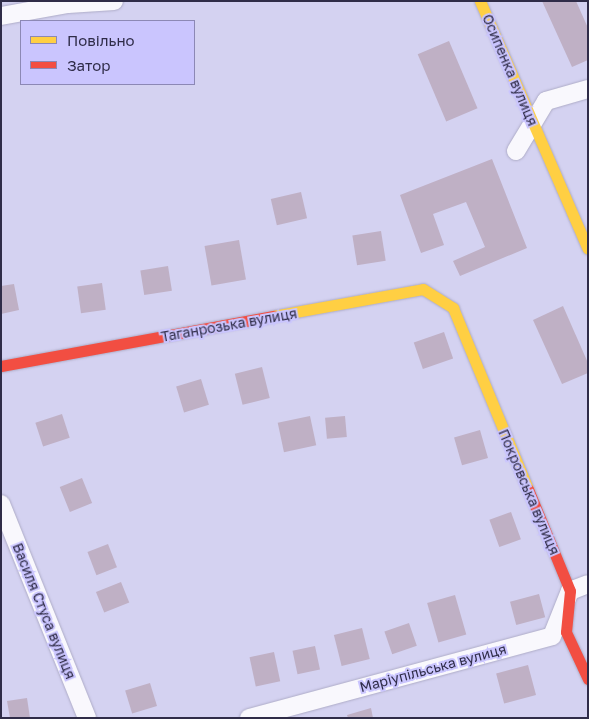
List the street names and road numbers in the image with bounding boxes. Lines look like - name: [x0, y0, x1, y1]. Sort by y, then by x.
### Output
- street label: Осипенка вулиця: [479, 12, 541, 128]
- street label: Таганрозька вулиця: [160, 305, 298, 345]
- street label: Покровська вулиця: [495, 427, 563, 557]
- street label: Василя Стуса вулиця: [9, 541, 79, 681]
- street label: Маріупільська вулиця: [358, 640, 508, 696]

